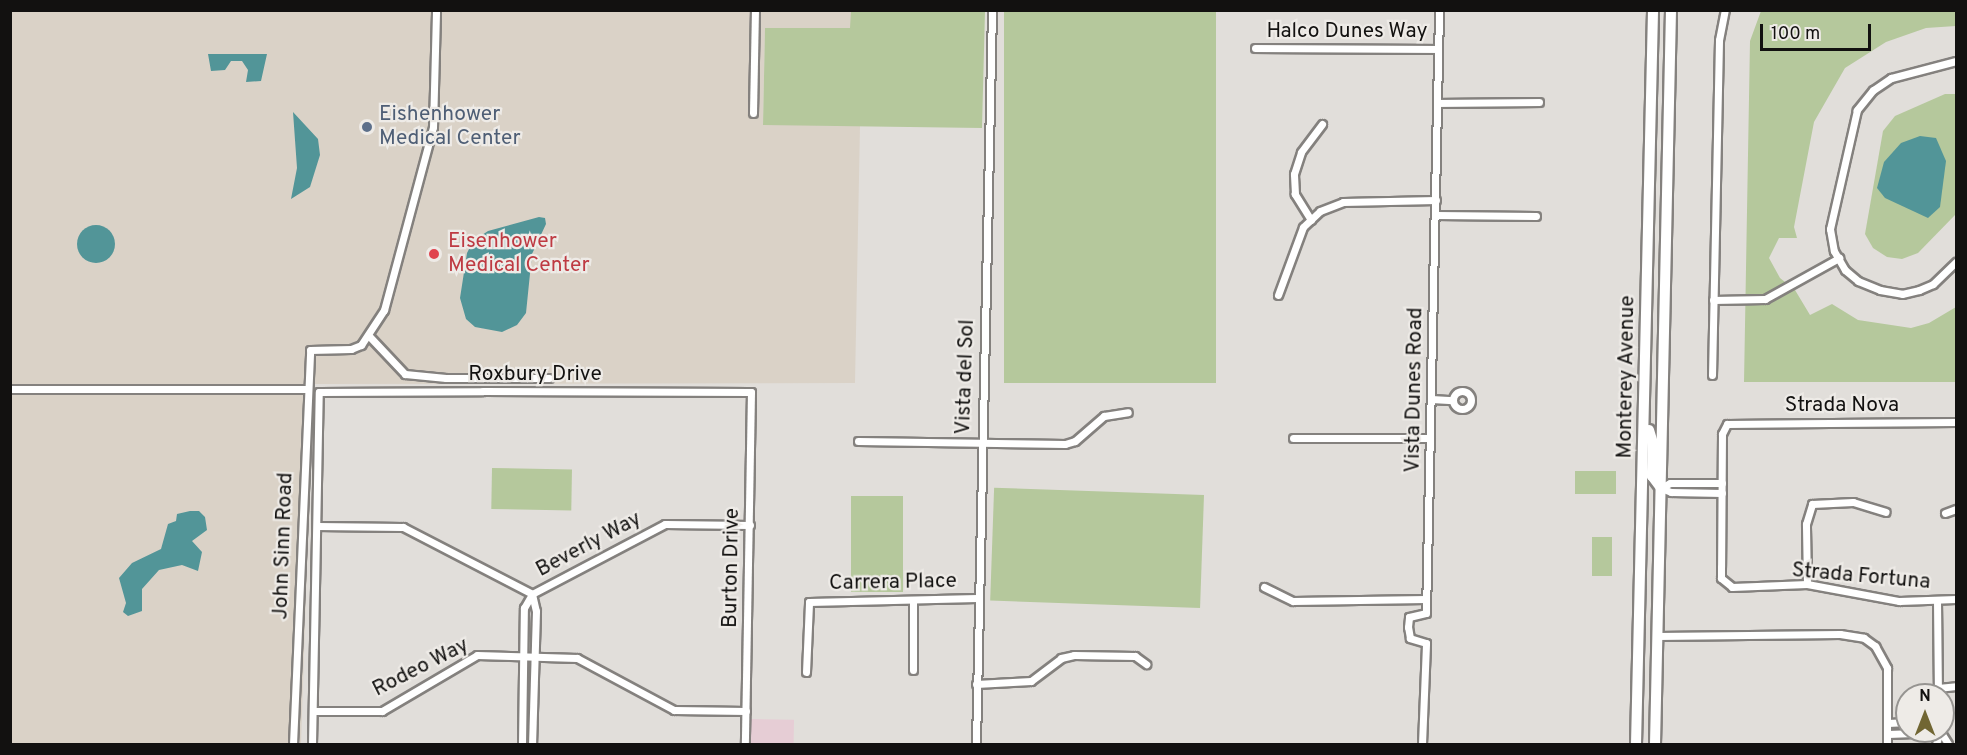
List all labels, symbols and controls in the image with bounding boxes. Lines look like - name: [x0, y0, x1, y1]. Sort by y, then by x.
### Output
- scale bar: [1763, 12, 1874, 50]
- street label: Halco Dunes Way: [1266, 19, 1428, 45]
- text: 100 m: [1771, 23, 1820, 46]
- place label: Eishenhower Medical Center: [379, 102, 521, 152]
- marker: Eishenhower Medical Center: [360, 120, 374, 134]
- place label: Eisenhower Medical Center: [448, 229, 590, 279]
- marker: Eisenhower Medical Center: [425, 245, 443, 263]
- street label: Monterey Avenue: [1613, 295, 1641, 459]
- street label: Vista Dunes Road: [1401, 307, 1429, 473]
- street label: Vista del Sol: [951, 319, 981, 435]
- street label: Roxbury Drive: [468, 362, 602, 388]
- street label: Strada Nova: [1785, 393, 1899, 419]
- street label: John Sinn Road: [269, 472, 299, 620]
- street label: Beverly Way: [532, 507, 646, 583]
- street label: Burton Drive: [718, 508, 746, 628]
- street label: Strada Fortuna: [1791, 558, 1931, 596]
- street label: Carrera Place: [829, 569, 957, 597]
- street label: Rodeo Way: [369, 633, 473, 703]
- north arrow: [1895, 683, 1955, 743]
- text: N: [1919, 687, 1931, 707]

